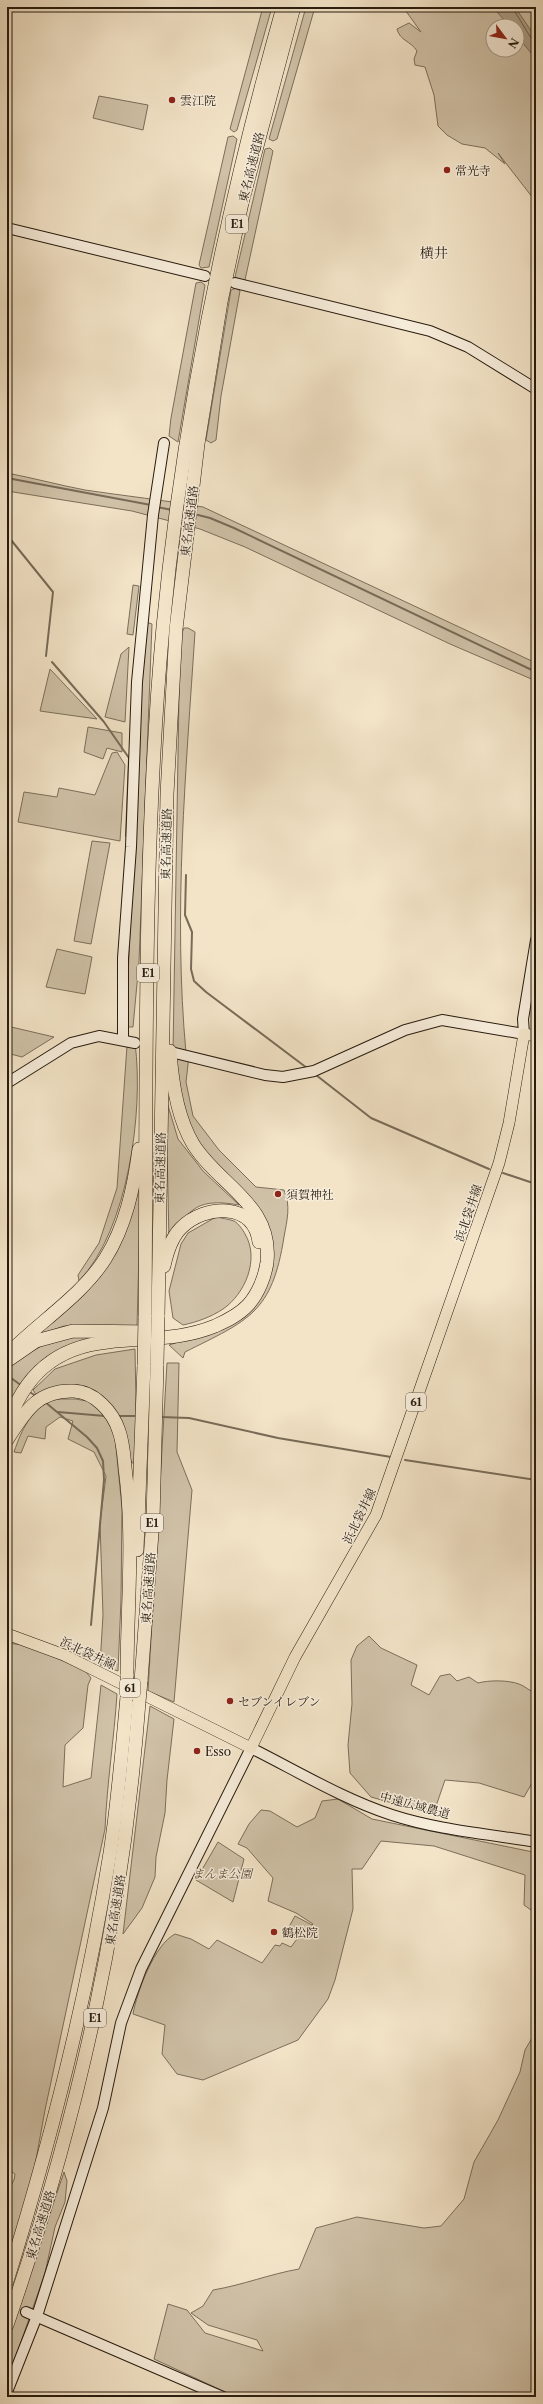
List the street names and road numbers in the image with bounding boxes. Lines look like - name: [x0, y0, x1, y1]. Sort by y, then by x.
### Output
- street label: 東名高速道路: [235, 130, 267, 204]
- road number: E1: [226, 215, 248, 233]
- street label: 東名高速道路: [177, 484, 201, 558]
- street label: 東名高速道路: [158, 808, 174, 880]
- road number: E1: [137, 964, 159, 982]
- street label: 東名高速道路: [152, 1132, 168, 1204]
- street label: 浜北袋井線: [451, 1182, 485, 1244]
- road number: 61: [406, 1393, 426, 1411]
- street label: 浜北袋井線: [339, 1486, 379, 1546]
- road number: E1: [141, 1514, 163, 1532]
- street label: 東名高速道路: [138, 1552, 158, 1624]
- street label: 浜北袋井線: [58, 1634, 118, 1672]
- road number: 61: [120, 1679, 140, 1697]
- street label: 中遠広域農道: [378, 1788, 452, 1822]
- street label: 東名高速道路: [102, 1873, 128, 1947]
- road number: E1: [84, 2009, 106, 2027]
- street label: 東名高速道路: [22, 2188, 58, 2262]

